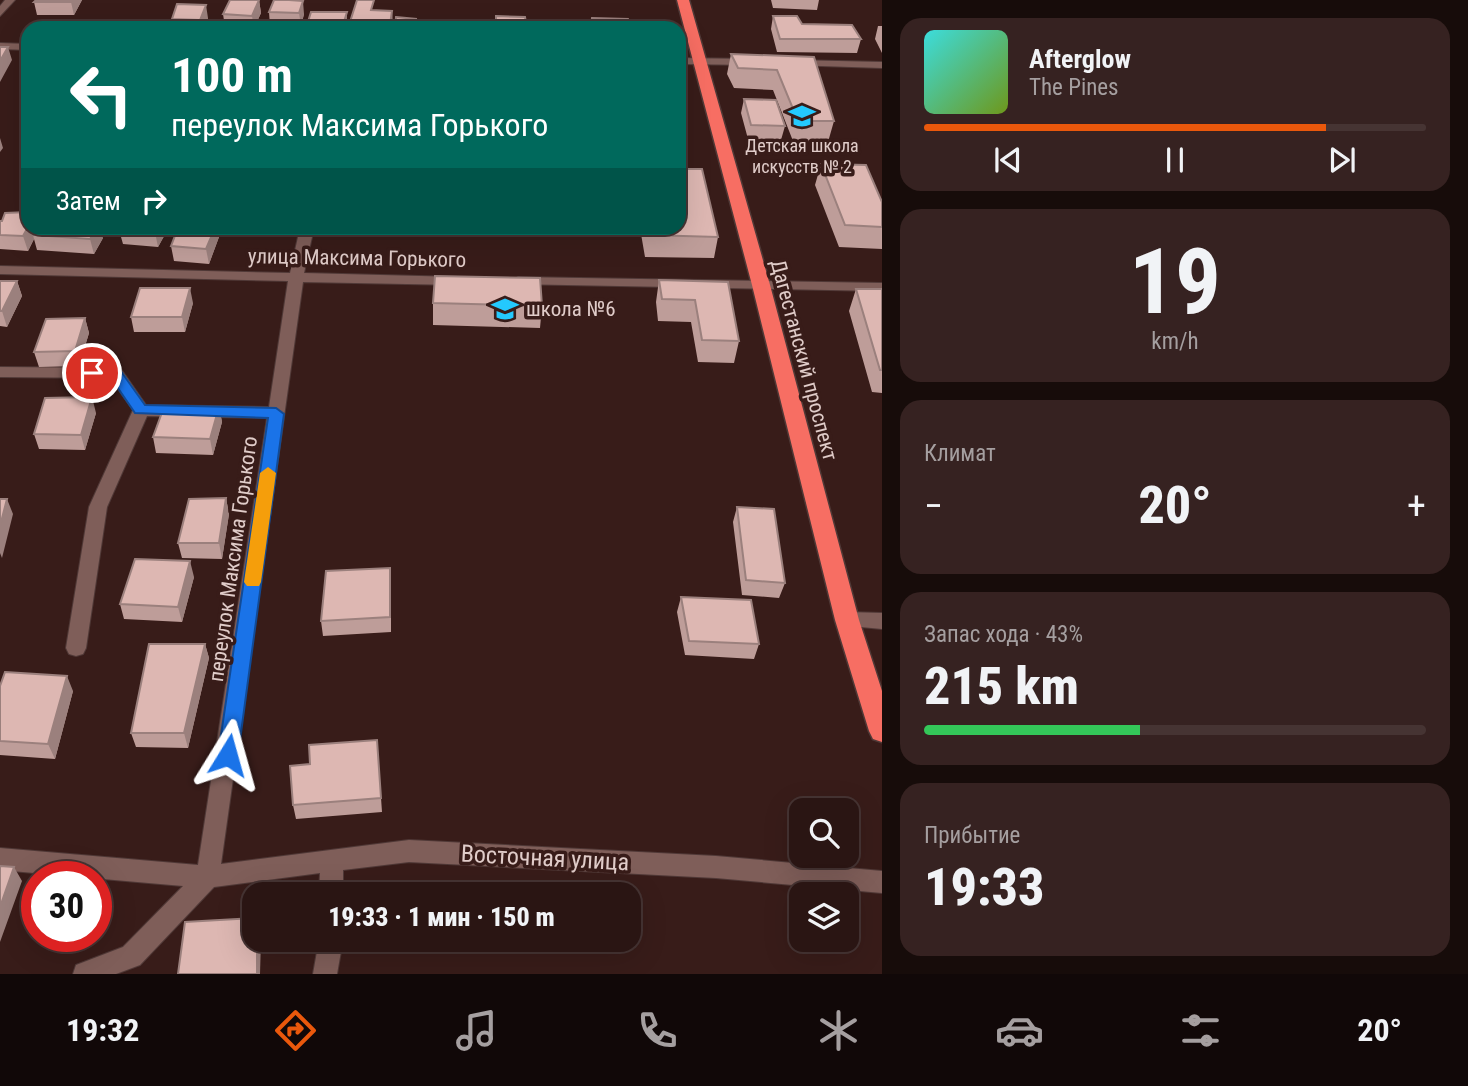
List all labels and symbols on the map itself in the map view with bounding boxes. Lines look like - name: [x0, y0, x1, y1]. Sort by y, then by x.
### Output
- school or university icon: Детская школа искусств № 2: [787, 101, 817, 131]
- place label: Детская школа искусств № 2: [745, 135, 859, 177]
- street label: улица Максима Горького: [248, 244, 466, 272]
- street label: Дагестанский проспект: [766, 257, 842, 463]
- school or university icon: школа №6: [490, 294, 520, 324]
- place label: школа №6: [526, 297, 616, 321]
- pin: [62, 343, 122, 403]
- street label: переулок Максима Горького: [204, 435, 262, 683]
- position arrow: [191, 718, 265, 792]
- street label: Восточная улица: [460, 840, 630, 876]
- speed limit sign: 30: [21, 861, 112, 952]

